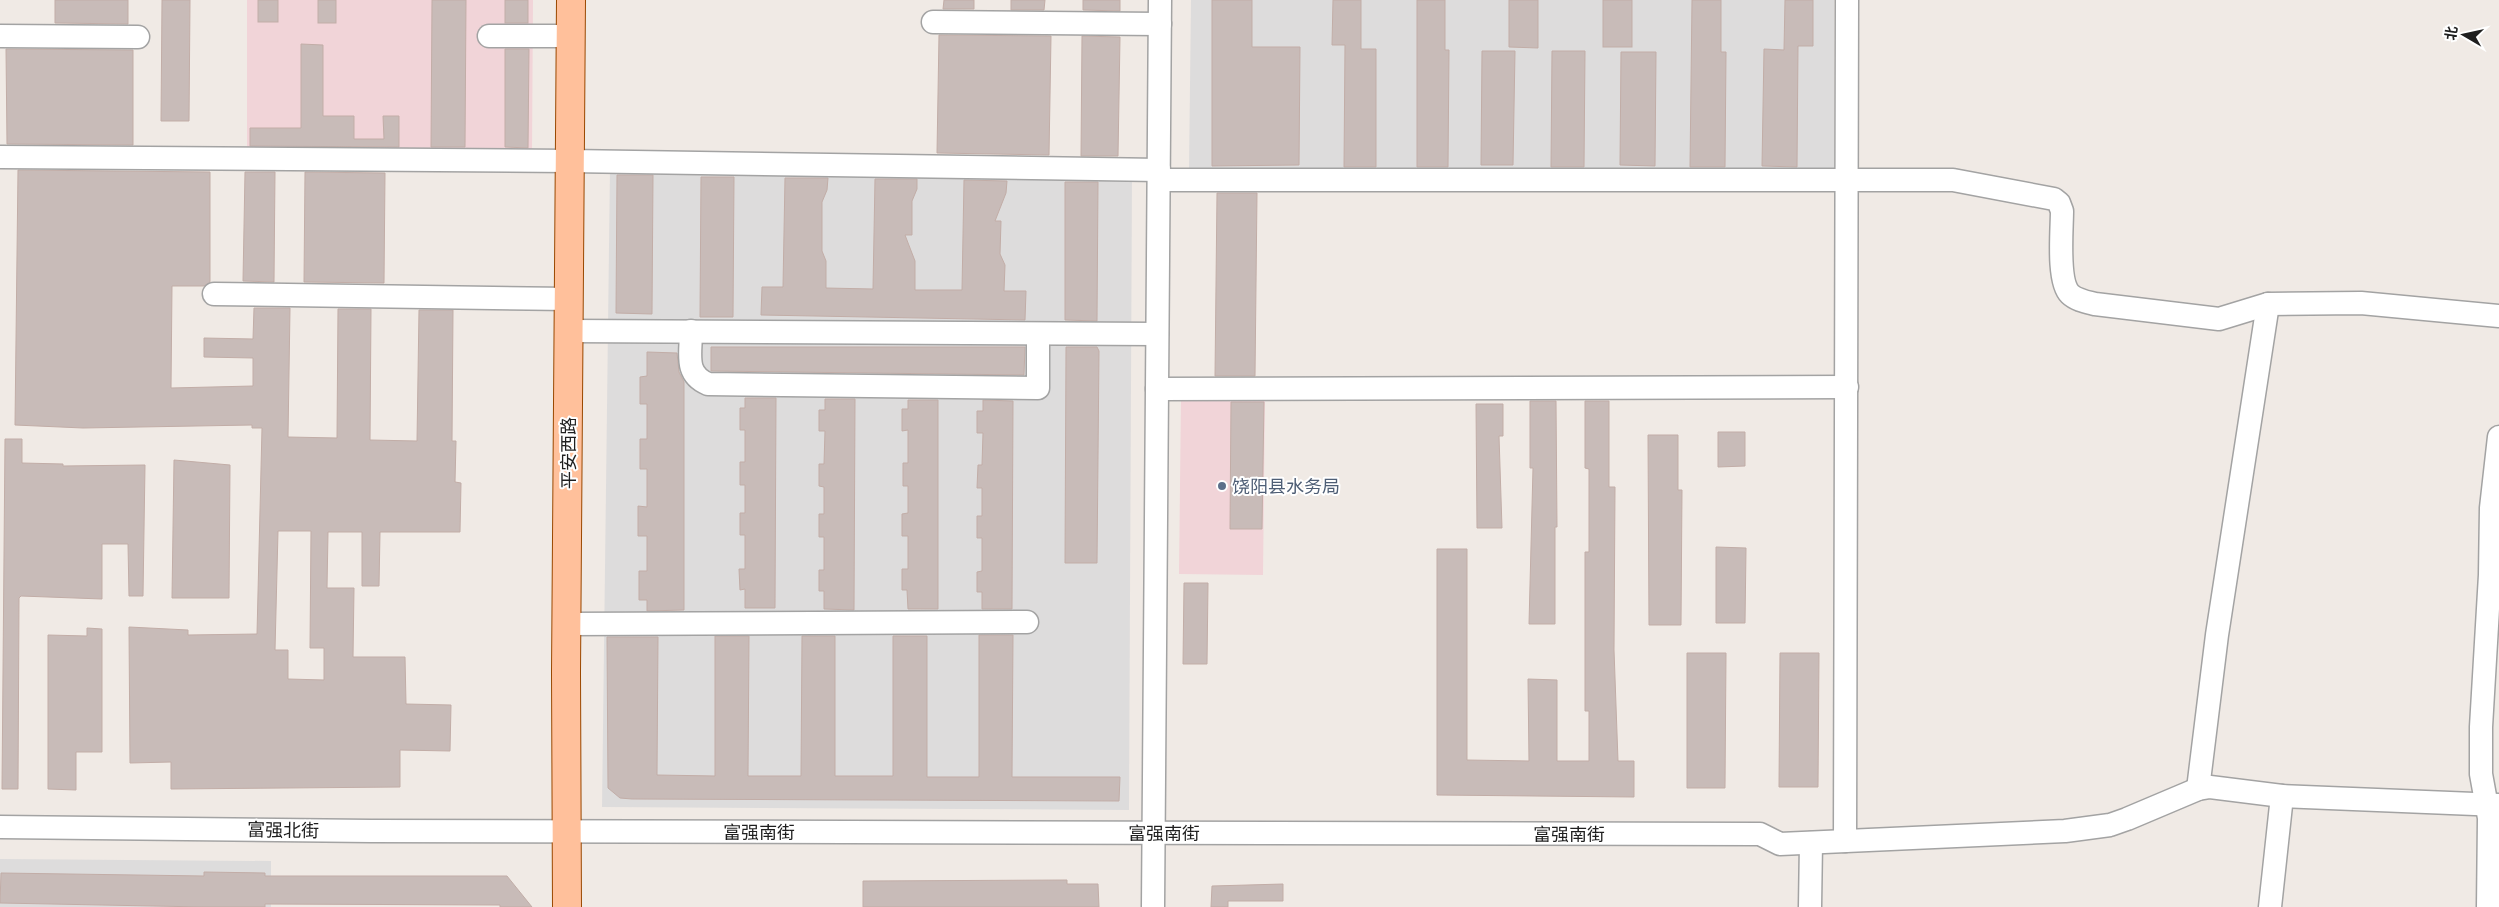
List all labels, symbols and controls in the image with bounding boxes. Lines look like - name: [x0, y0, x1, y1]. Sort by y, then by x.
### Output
- north arrow: [2439, 10, 2489, 60]
- text: 北: [2441, 25, 2461, 41]
- street label: 平安西路: [557, 417, 580, 489]
- place label: 饶阳县水务局: [1232, 475, 1340, 498]
- marker: 饶阳县水务局: [1216, 480, 1228, 492]
- street label: 富强北街: [247, 818, 319, 842]
- street label: 富强南街: [723, 821, 795, 844]
- street label: 富强南街: [1128, 822, 1200, 845]
- street label: 富强南街: [1533, 823, 1605, 846]

